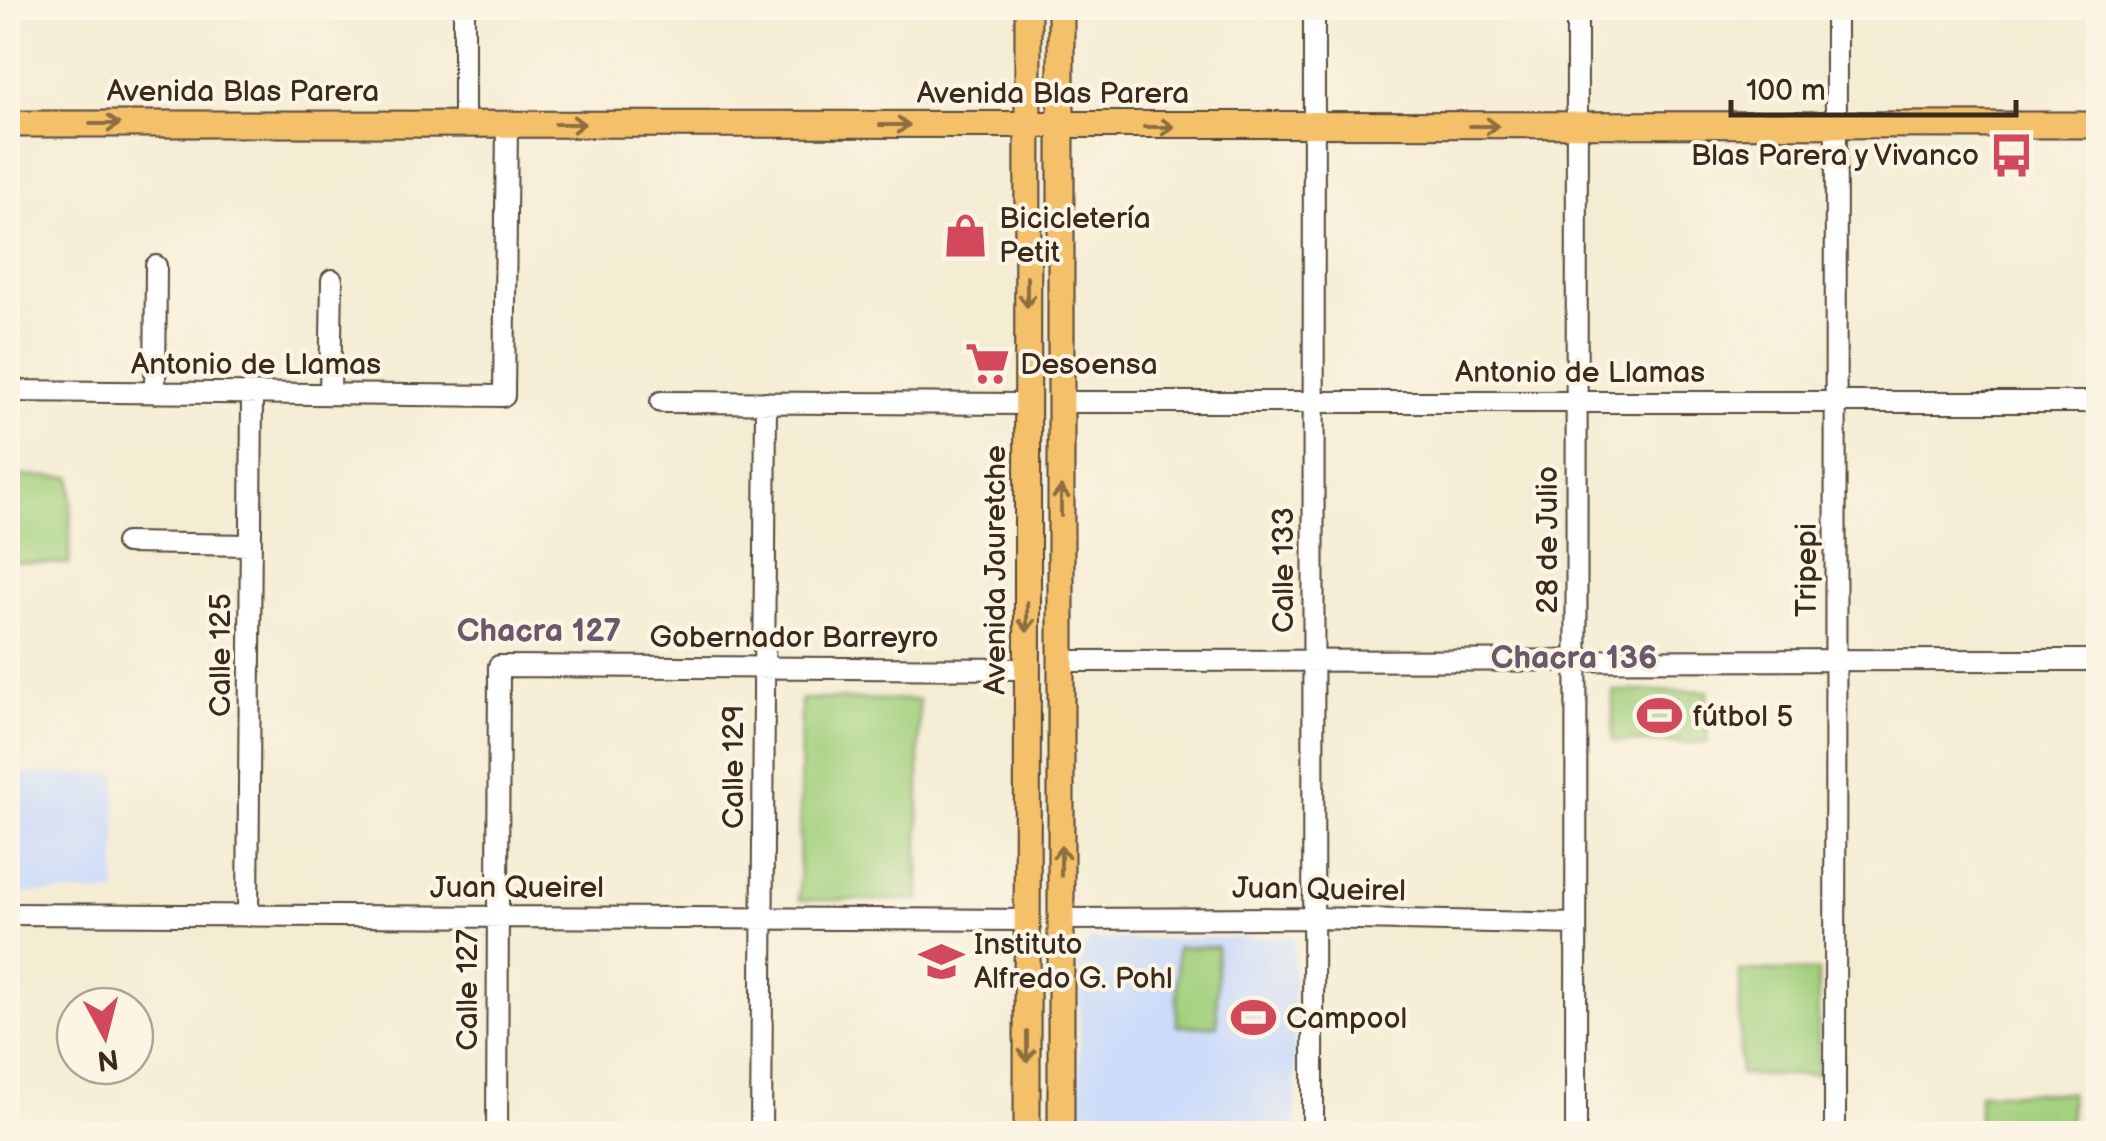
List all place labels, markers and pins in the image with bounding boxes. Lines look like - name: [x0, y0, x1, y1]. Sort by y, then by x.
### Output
- bus stop icon: Blas Parera y Vivanco: [1988, 131, 2036, 179]
- place label: Blas Parera y Vivanco: [1691, 138, 1979, 174]
- place label: Bicicletería Petit: [999, 201, 1151, 271]
- shop icon: Bicicletería Petit: [942, 211, 990, 259]
- supermarket icon: Desoensa: [963, 340, 1011, 388]
- place label: Desoensa: [1020, 347, 1158, 383]
- sports icon: fútbol 5: [1636, 692, 1684, 740]
- place label: fútbol 5: [1693, 699, 1793, 735]
- place label: Instituto Alfredo G. Pohl: [974, 927, 1173, 997]
- school or university icon: Instituto Alfredo G. Pohl: [917, 937, 965, 985]
- sports icon: Campool: [1229, 994, 1277, 1042]
- place label: Campool: [1286, 1001, 1407, 1037]

